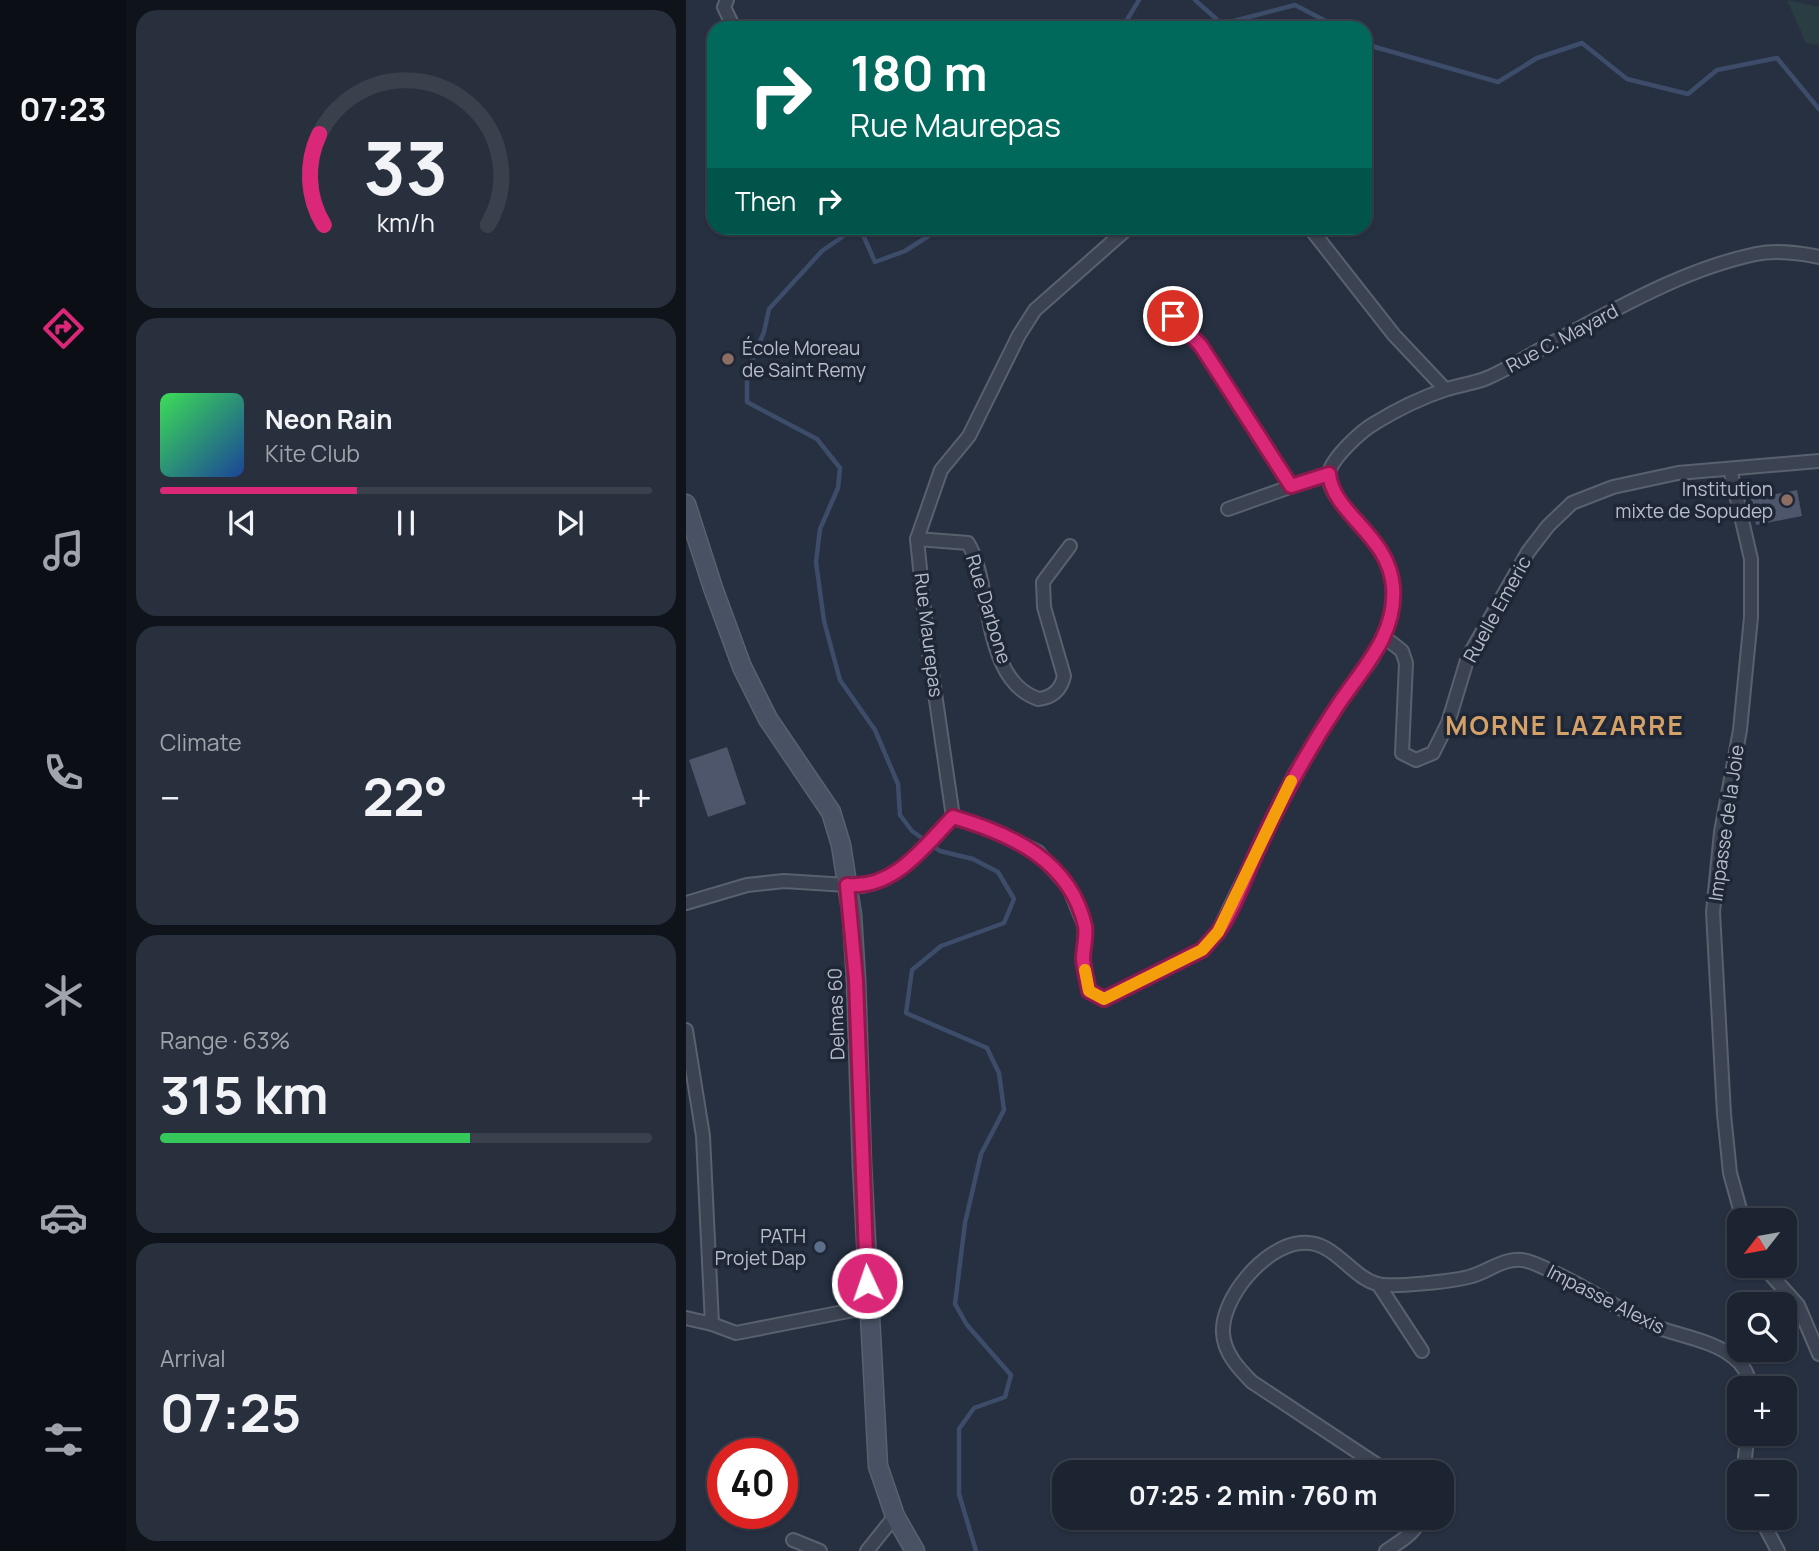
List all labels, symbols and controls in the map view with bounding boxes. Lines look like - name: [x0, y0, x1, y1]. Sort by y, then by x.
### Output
- text: 180 m: [850, 39, 988, 106]
- icon: right: [735, 49, 826, 140]
- text: 07:23: [20, 87, 106, 131]
- text: Rue Maurepas: [850, 103, 1061, 147]
- text: 33: [364, 117, 448, 217]
- icon: right: [810, 182, 848, 220]
- text: Then: [735, 183, 796, 219]
- text: km/h: [377, 205, 435, 240]
- pin: [1143, 286, 1203, 346]
- icon: arrive: [1154, 297, 1192, 335]
- street label: Rue C. Mayard: [1501, 298, 1623, 378]
- icon: directions: [39, 304, 88, 353]
- place label: École Moreau de Saint Remy: [742, 335, 866, 383]
- marker: École Moreau de Saint Remy: [720, 351, 736, 367]
- text: Neon Rain: [265, 401, 393, 437]
- text: Kite Club: [265, 437, 360, 469]
- place label: Institution mixte de Sopudep: [1615, 476, 1773, 524]
- marker: Institution mixte de Sopudep: [1779, 492, 1795, 508]
- icon: previous: [223, 504, 261, 542]
- icon: pause: [387, 504, 425, 542]
- icon: next: [551, 504, 589, 542]
- icon: music: [39, 526, 88, 575]
- street label: Rue Darbone: [960, 551, 1018, 667]
- street label: Ruelle Emeric: [1457, 551, 1537, 667]
- street label: Rue Maurepas: [908, 571, 950, 699]
- district label: MORNE LAZARRE: [1445, 707, 1685, 743]
- text: Climate: [160, 726, 242, 758]
- street label: Impasse de la Joie: [1702, 743, 1750, 903]
- icon: phone: [39, 748, 88, 797]
- text: 22°: [363, 761, 448, 832]
- text: −: [160, 771, 181, 823]
- text: +: [630, 771, 652, 823]
- street label: Delmas 60: [821, 968, 851, 1060]
- icon: climate: [39, 971, 88, 1020]
- text: Range · 63%: [160, 1024, 290, 1056]
- text: 315 km: [160, 1059, 329, 1130]
- icon: car: [39, 1193, 88, 1242]
- north arrow: [1727, 1208, 1797, 1278]
- map controls: [1727, 1208, 1797, 1530]
- place label: PATH Projet Dap: [715, 1223, 806, 1271]
- marker: PATH Projet Dap: [812, 1239, 828, 1255]
- position arrow: [830, 1246, 904, 1320]
- street label: Impasse Alexis: [1543, 1258, 1669, 1340]
- button: search: [1727, 1292, 1797, 1362]
- text: Arrival: [160, 1342, 226, 1374]
- button: +: [1727, 1376, 1797, 1446]
- text: 07:25: [160, 1377, 301, 1448]
- icon: filters: [39, 1415, 88, 1464]
- speed limit sign: 40: [707, 1438, 798, 1529]
- button: −: [1727, 1460, 1797, 1530]
- text: 07:25 · 2 min · 760 m: [1129, 1477, 1377, 1513]

